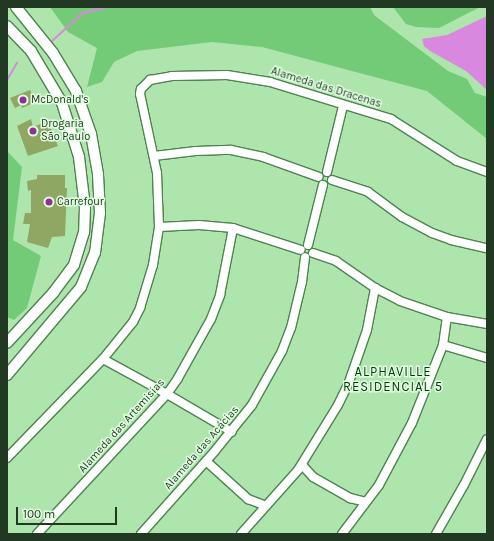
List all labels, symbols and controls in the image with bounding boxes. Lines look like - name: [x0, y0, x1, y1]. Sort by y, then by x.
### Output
- street label: Alameda das Dracenas: [269, 65, 383, 111]
- place label: McDonald's: [31, 93, 89, 107]
- marker: McDonald's: [18, 95, 28, 105]
- place label: Drogaria São Paulo: [41, 118, 90, 144]
- marker: Drogaria São Paulo: [28, 126, 38, 136]
- place label: Carrefour: [57, 195, 104, 209]
- marker: Carrefour: [44, 197, 54, 207]
- district label: ALPHAVILLE RESIDENCIAL 5: [343, 365, 443, 396]
- street label: Alameda das Artemisias: [76, 376, 168, 476]
- street label: Alameda das Acácias: [162, 404, 242, 492]
- scale bar: [18, 499, 119, 525]
- text: 100 m: [23, 507, 55, 521]

